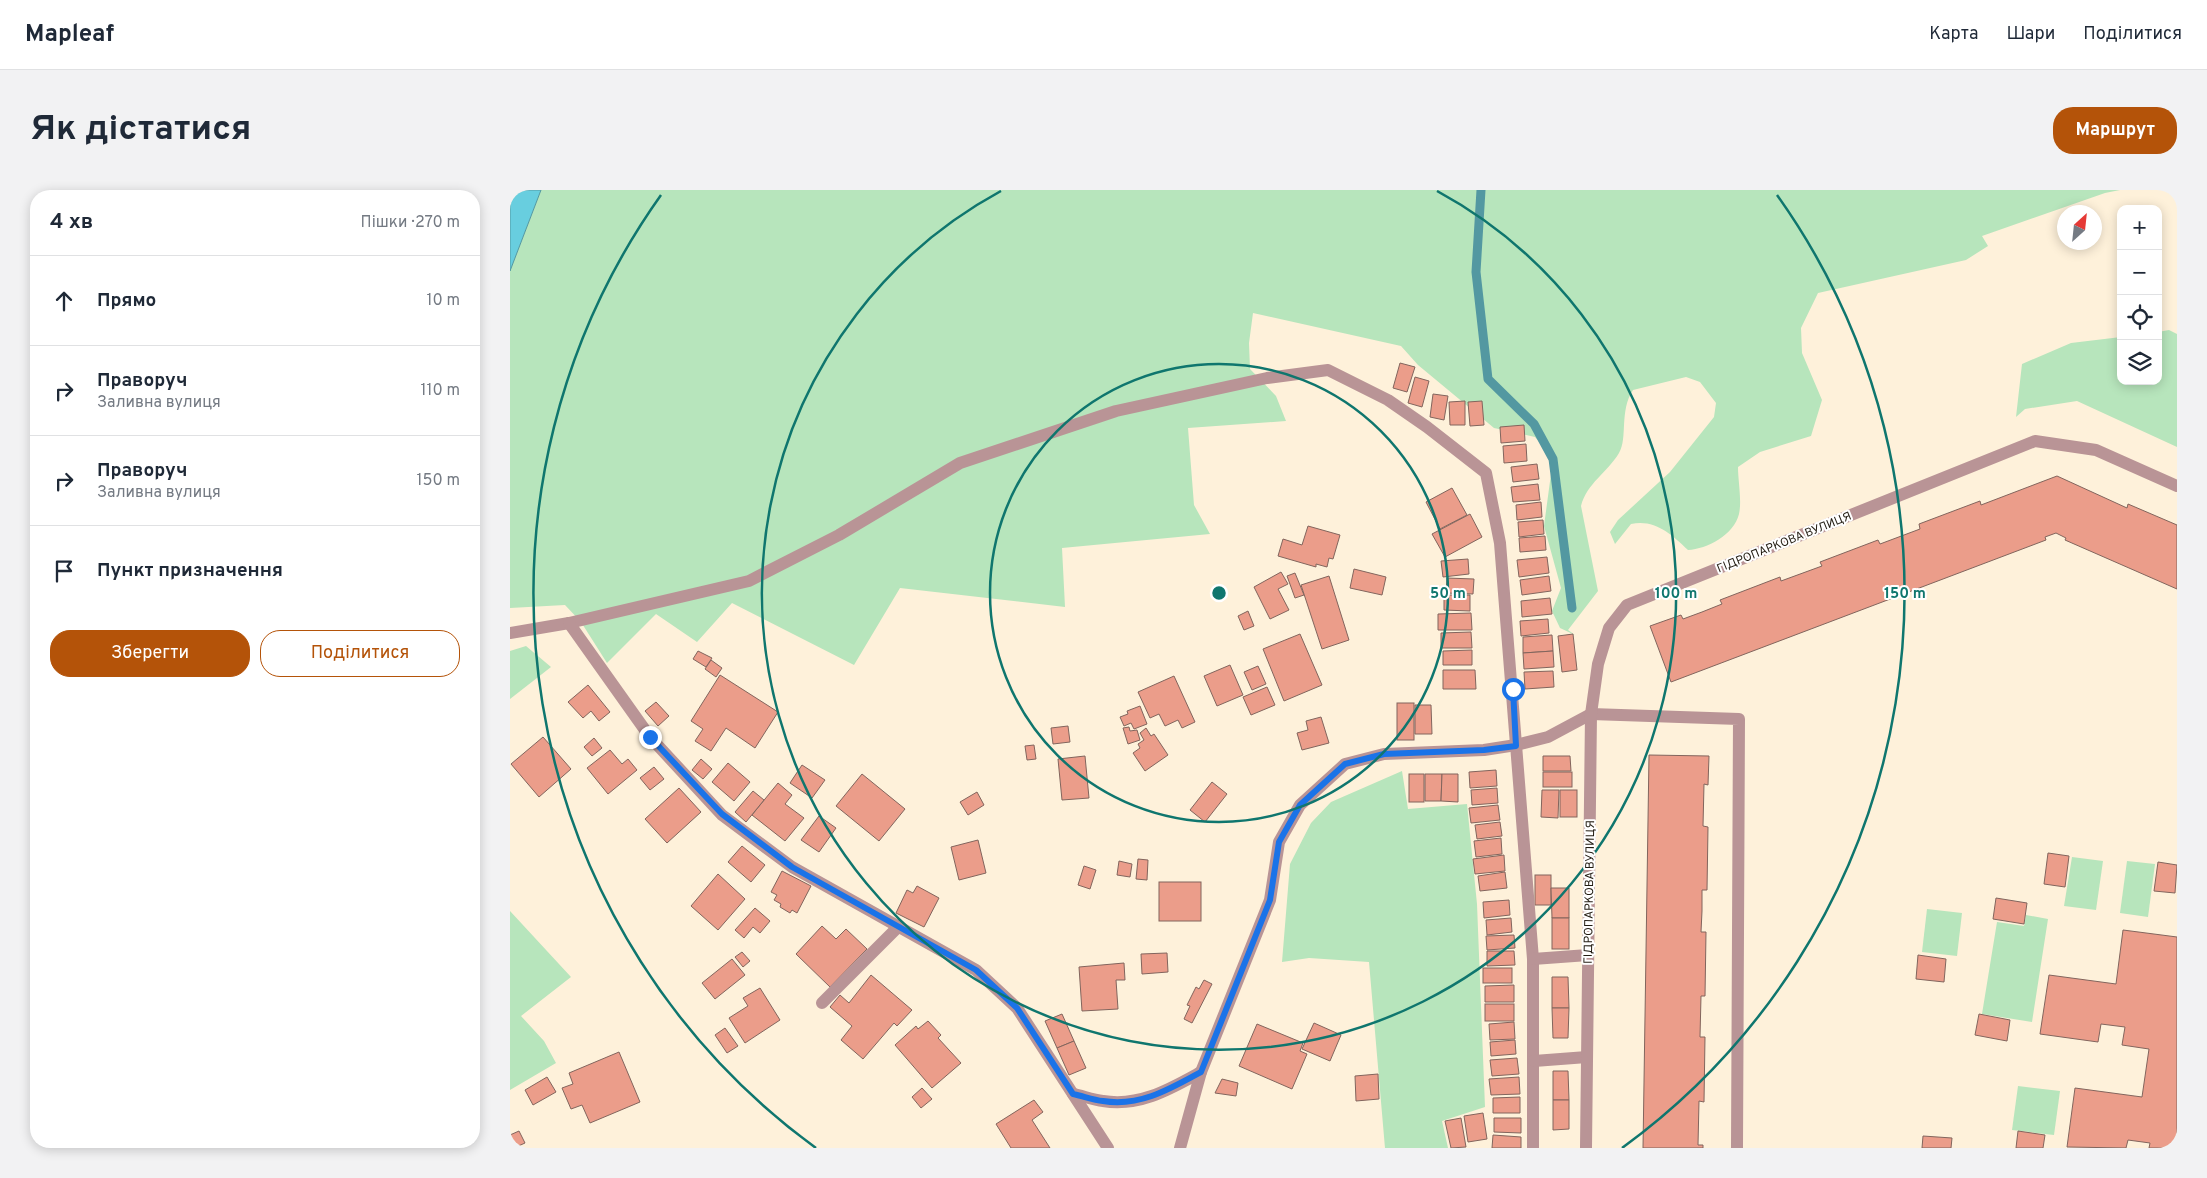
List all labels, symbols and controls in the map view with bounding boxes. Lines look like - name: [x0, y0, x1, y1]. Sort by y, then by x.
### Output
- text: Mapleaf: [25, 20, 114, 50]
- text: Карта: [1929, 23, 1978, 46]
- text: Шари: [2006, 23, 2055, 46]
- text: Поділитися: [2083, 23, 2182, 46]
- button: Маршрут: [2053, 107, 2177, 154]
- text: Як дістатися: [30, 108, 251, 152]
- north arrow: [2057, 205, 2102, 250]
- map controls: [2117, 205, 2162, 385]
- button: +: [2117, 205, 2162, 250]
- text: 4 хв: [50, 209, 93, 236]
- text: Пішки · 270 m: [361, 213, 460, 233]
- button: −: [2117, 250, 2162, 295]
- icon: ahead: [50, 287, 78, 315]
- text: Прямо: [97, 289, 156, 313]
- text: 10 m: [426, 291, 460, 311]
- button: locate: [2117, 295, 2162, 340]
- button: layers: [2117, 340, 2162, 385]
- text: Праворуч: [97, 369, 188, 393]
- icon: right: [50, 377, 78, 405]
- text: 110 m: [420, 381, 460, 401]
- text: Заливна вулиця: [97, 393, 221, 413]
- text: Праворуч: [97, 459, 188, 483]
- icon: right: [50, 467, 78, 495]
- text: 150 m: [417, 471, 460, 491]
- text: Заливна вулиця: [97, 483, 221, 503]
- street label: ГІДРОПАРКОВА ВУЛИЦЯ: [1715, 509, 1854, 577]
- icon: arrive: [50, 557, 78, 585]
- text: Пункт призначення: [97, 559, 283, 583]
- centre of rings: [1210, 584, 1228, 602]
- text: 50 m: [1430, 585, 1466, 604]
- text: 100 m: [1655, 585, 1697, 604]
- text: 150 m: [1884, 585, 1926, 604]
- button: Зберегти: [50, 630, 250, 677]
- button: Поділитися: [260, 630, 460, 677]
- route start: [1502, 678, 1525, 701]
- route end: [639, 726, 662, 749]
- street label: ГІДРОПАРКОВА ВУЛИЦЯ: [1581, 820, 1599, 964]

